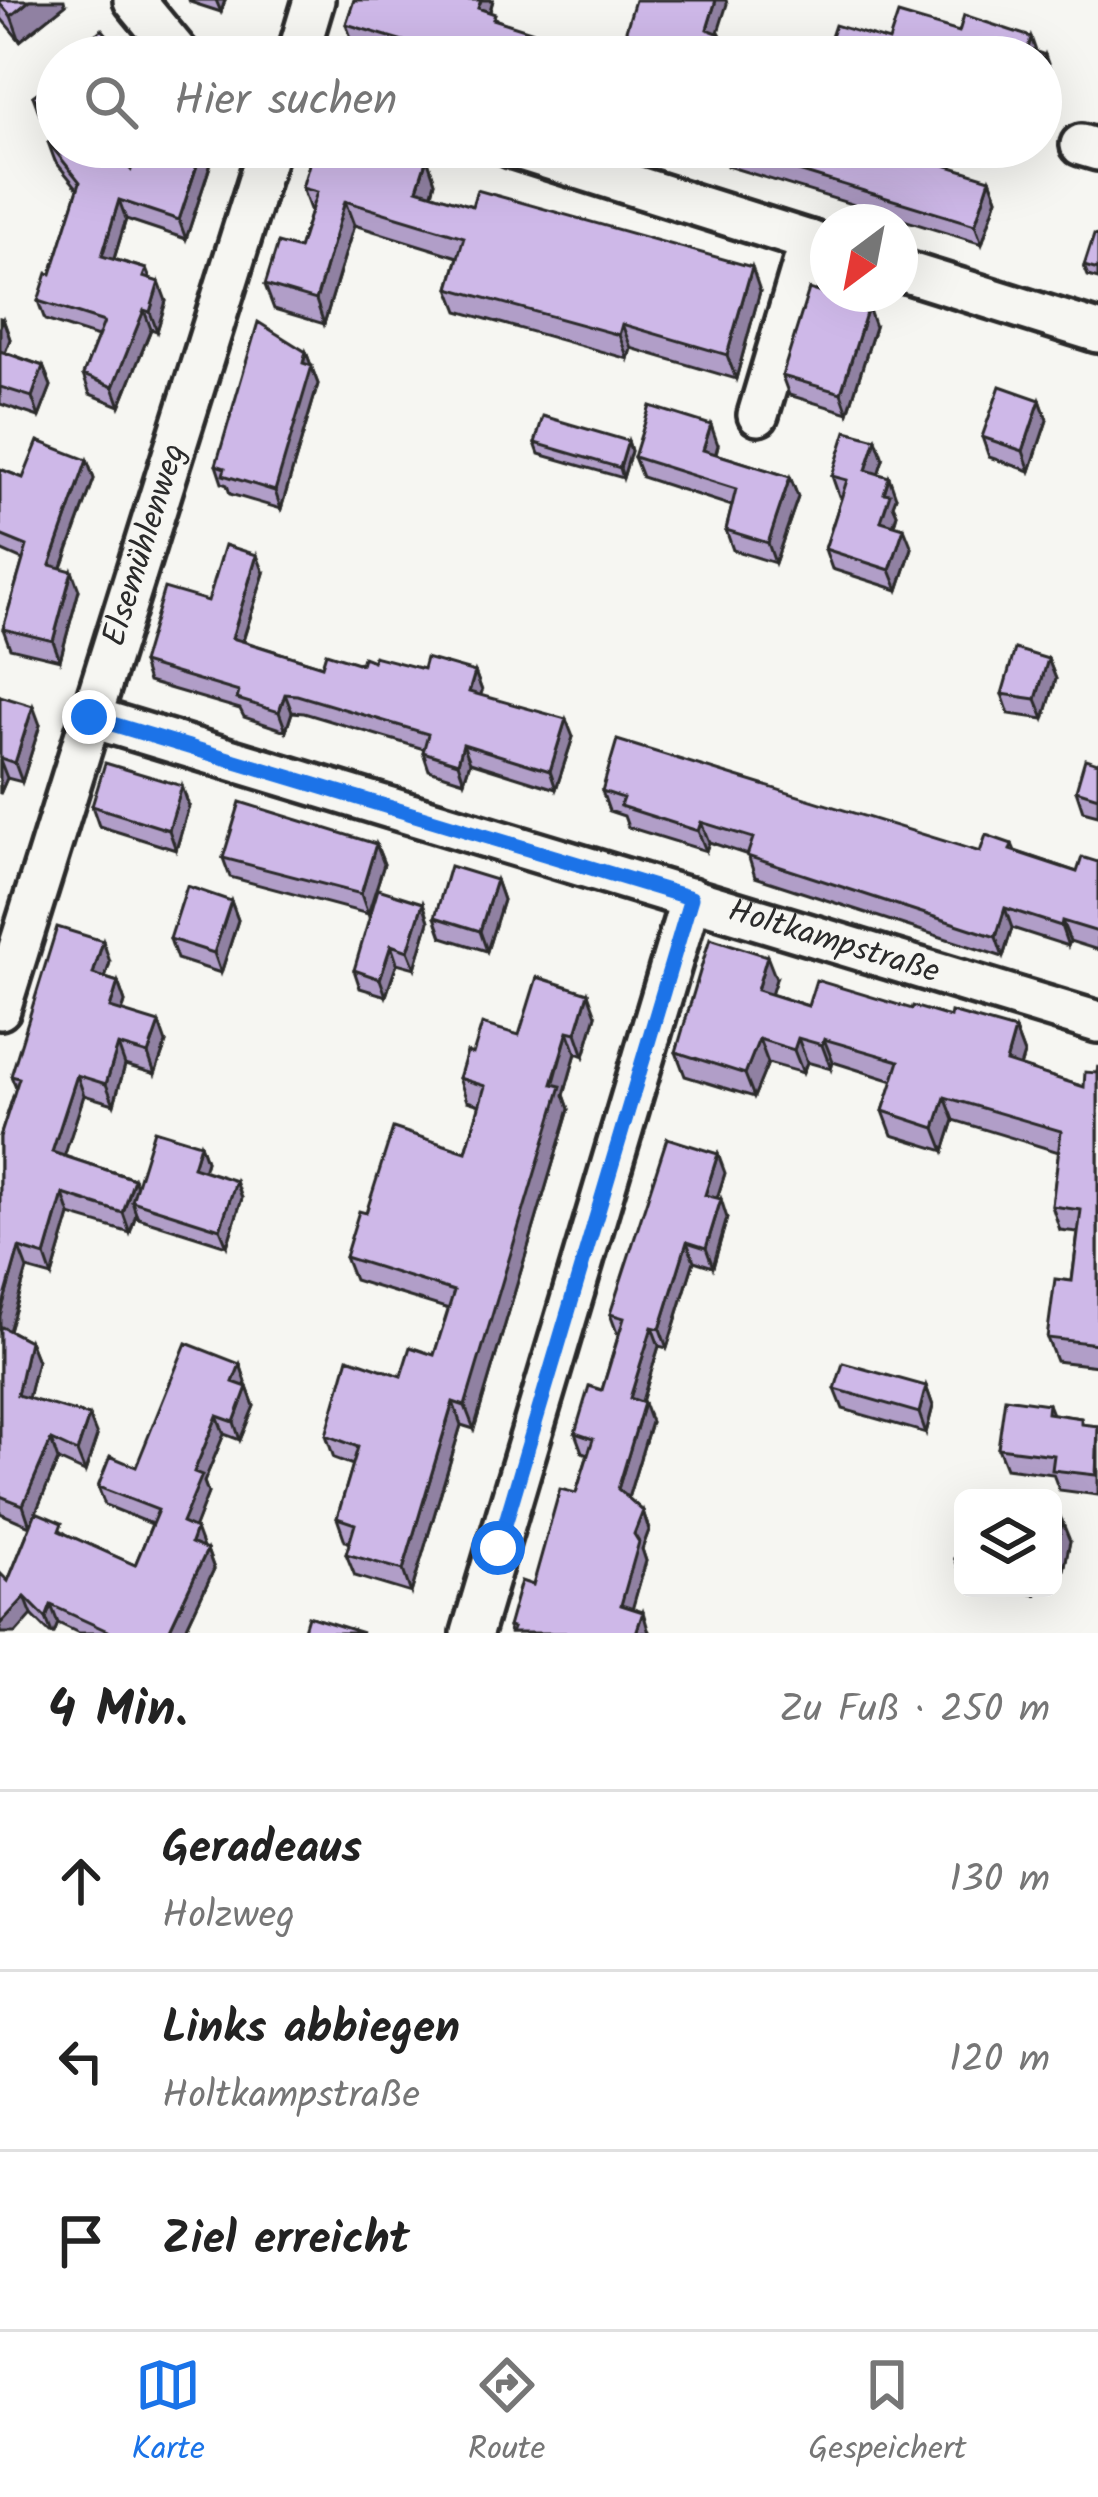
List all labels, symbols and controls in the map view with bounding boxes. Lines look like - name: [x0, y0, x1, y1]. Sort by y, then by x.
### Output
- search box: [36, 36, 1062, 168]
- text: Hier suchen: [174, 66, 397, 138]
- icon: search: [78, 69, 144, 135]
- north arrow: [810, 204, 918, 312]
- street label: Elsemühlenweg: [88, 437, 201, 653]
- route end: [62, 690, 116, 744]
- street label: Holtkampstraße: [721, 885, 946, 999]
- map controls: [954, 1489, 1062, 1597]
- button: layers: [954, 1489, 1062, 1597]
- route start: [471, 1521, 525, 1575]
- text: 4 Min.: [48, 1671, 188, 1752]
- text: Zu Fuß · 250 m: [779, 1680, 1050, 1742]
- text: Geradeaus: [162, 1814, 362, 1886]
- icon: ahead: [48, 1848, 114, 1914]
- text: 130 m: [949, 1850, 1050, 1912]
- text: Holzweg: [162, 1886, 295, 1948]
- text: Links abbiegen: [162, 1994, 460, 2066]
- icon: left: [48, 2028, 114, 2094]
- text: 120 m: [949, 2030, 1050, 2092]
- text: Holtkampstraße: [162, 2066, 420, 2128]
- text: Ziel erreicht: [162, 2205, 410, 2277]
- icon: arrive: [48, 2208, 114, 2274]
- tab: Karte: [131, 2352, 205, 2477]
- tab: Route: [468, 2352, 545, 2477]
- tab: Gespeichert: [808, 2352, 967, 2477]

